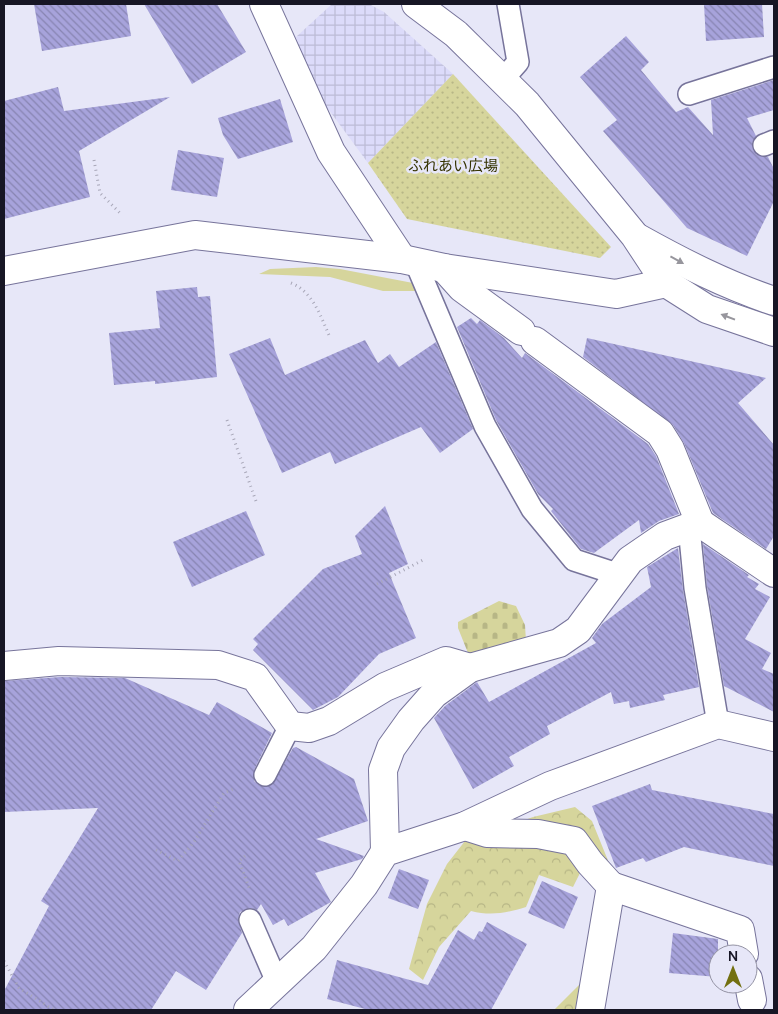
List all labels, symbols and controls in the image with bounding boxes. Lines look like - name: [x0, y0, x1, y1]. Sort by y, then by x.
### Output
- park label: ふれあい広場: [408, 155, 498, 176]
- one-way arrow: [671, 256, 684, 265]
- one-way arrow: [720, 313, 735, 321]
- north arrow: [708, 944, 758, 994]
- text: N: [728, 946, 738, 965]

